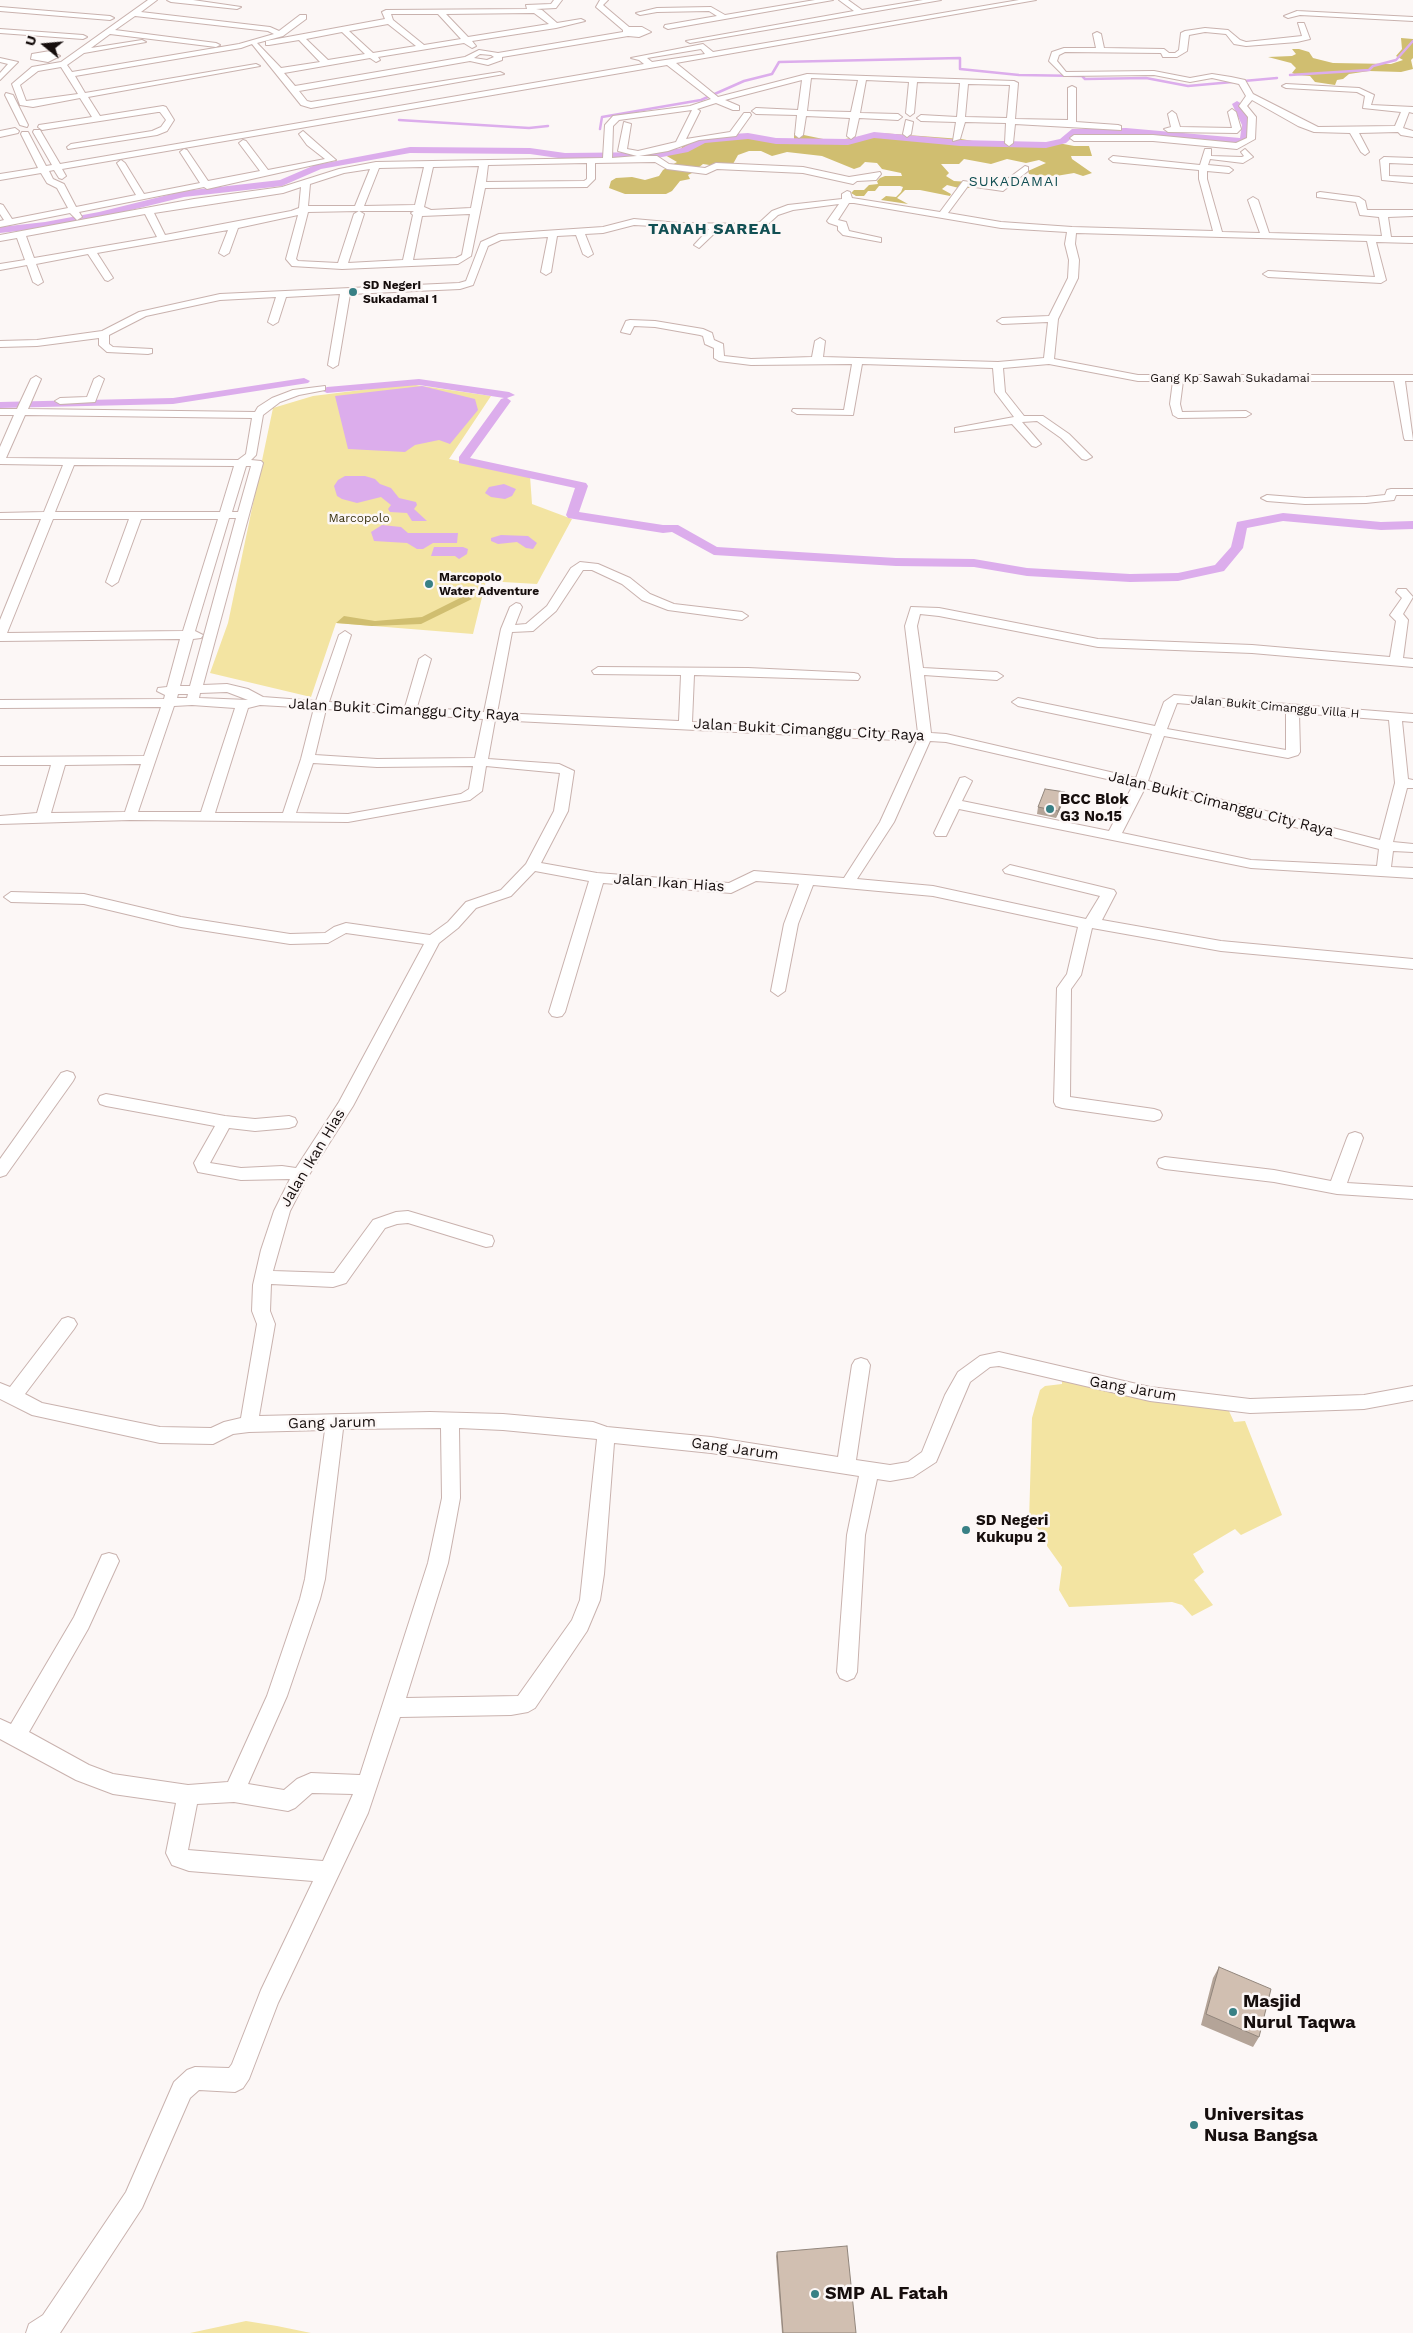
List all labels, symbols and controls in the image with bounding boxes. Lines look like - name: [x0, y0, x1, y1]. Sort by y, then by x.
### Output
- north arrow: [20, 20, 70, 70]
- text: U: [22, 34, 40, 48]
- district label: SUKADAMAI: [968, 174, 1060, 190]
- district label: TANAH SAREAL: [647, 219, 783, 239]
- place label: SD Negeri Sukadamai 1: [363, 278, 437, 306]
- marker: SD Negeri Sukadamai 1: [347, 286, 359, 298]
- street label: Gang Kp Sawah Sukadamai: [1150, 371, 1310, 385]
- park label: Marcopolo: [328, 511, 390, 525]
- place label: Marcopolo Water Adventure: [439, 570, 539, 598]
- marker: Marcopolo Water Adventure: [423, 578, 435, 590]
- street label: Jalan Bukit Cimanggu Villa H: [1190, 692, 1360, 722]
- street label: Jalan Bukit Cimanggu City Raya: [288, 695, 520, 725]
- street label: Jalan Bukit Cimanggu City Raya: [693, 715, 925, 745]
- street label: Jalan Bukit Cimanggu City Raya: [1107, 767, 1335, 841]
- place label: BCC Blok G3 No.15: [1060, 791, 1128, 826]
- marker: BCC Blok G3 No.15: [1044, 803, 1056, 815]
- street label: Jalan Ikan Hias: [613, 870, 725, 896]
- street label: Jalan Ikan Hias: [277, 1106, 349, 1210]
- street label: Gang Jarum: [1088, 1372, 1178, 1406]
- street label: Gang Jarum: [288, 1413, 376, 1433]
- street label: Gang Jarum: [690, 1434, 780, 1464]
- place label: SD Negeri Kukupu 2: [976, 1512, 1048, 1547]
- marker: SD Negeri Kukupu 2: [960, 1524, 972, 1536]
- place label: Masjid Nurul Taqwa: [1243, 1991, 1356, 2034]
- marker: Masjid Nurul Taqwa: [1227, 2006, 1239, 2018]
- place label: Universitas Nusa Bangsa: [1204, 2104, 1318, 2146]
- marker: Universitas Nusa Bangsa: [1188, 2119, 1200, 2131]
- place label: SMP AL Fatah: [825, 2283, 948, 2305]
- marker: SMP AL Fatah: [809, 2288, 821, 2300]

